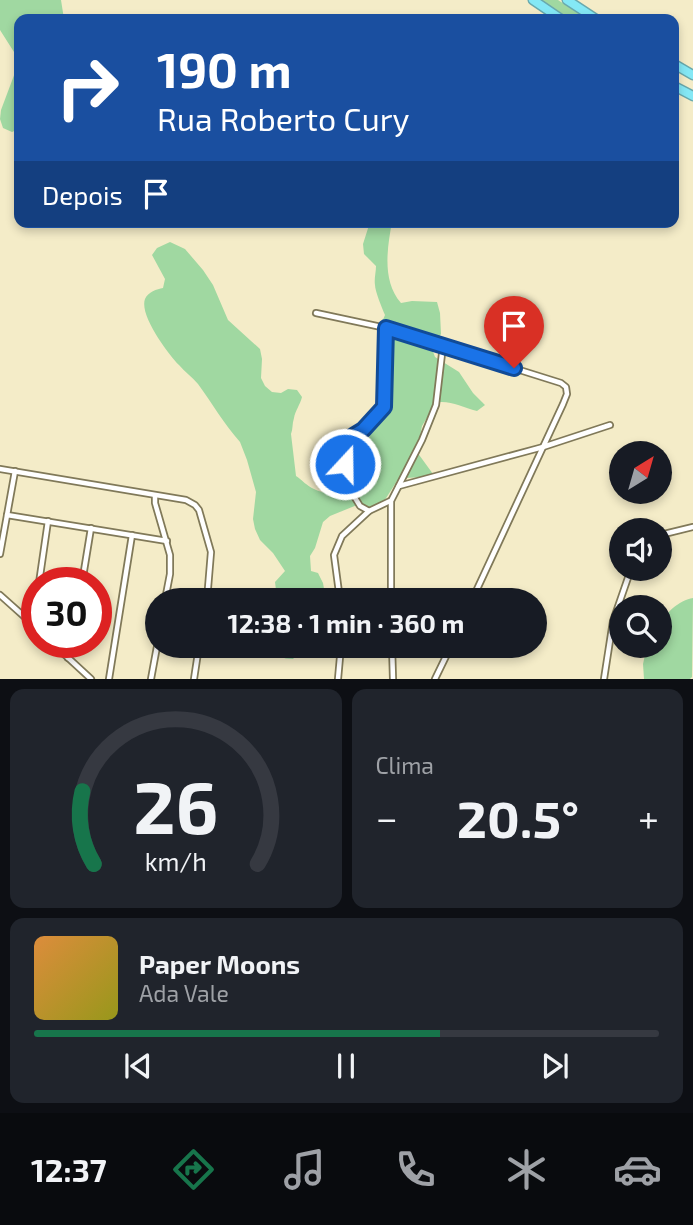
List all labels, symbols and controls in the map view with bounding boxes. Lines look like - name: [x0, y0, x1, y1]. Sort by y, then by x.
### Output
- text: 190 m: [157, 39, 292, 98]
- icon: right: [42, 42, 133, 133]
- text: Rua Roberto Cury: [157, 99, 410, 137]
- icon: arrive: [137, 175, 175, 213]
- text: Depois: [42, 179, 123, 210]
- pin: [484, 296, 544, 368]
- icon: arrive: [495, 307, 533, 345]
- position arrow: [308, 427, 382, 501]
- north arrow: [609, 441, 672, 504]
- map controls: [609, 441, 672, 658]
- button: sound: [609, 518, 672, 581]
- speed limit sign: 30: [21, 567, 112, 658]
- button: search: [609, 595, 672, 658]
- text: 12:38 · 1 min · 360 m: [227, 607, 465, 638]
- text: Clima: [376, 751, 434, 779]
- text: 26: [133, 762, 218, 850]
- text: 20.5°: [457, 786, 579, 848]
- text: −: [376, 794, 398, 840]
- text: +: [638, 794, 659, 840]
- text: km/h: [145, 846, 207, 876]
- text: Paper Moons: [139, 948, 300, 979]
- text: Ada Vale: [139, 979, 229, 1007]
- icon: previous: [119, 1047, 157, 1085]
- icon: pause: [327, 1047, 365, 1085]
- icon: next: [536, 1047, 574, 1085]
- icon: directions: [169, 1145, 218, 1194]
- icon: music: [280, 1145, 329, 1194]
- icon: phone: [391, 1145, 440, 1194]
- icon: climate: [502, 1145, 551, 1194]
- icon: car: [613, 1145, 662, 1194]
- text: 12:37: [31, 1150, 107, 1188]

